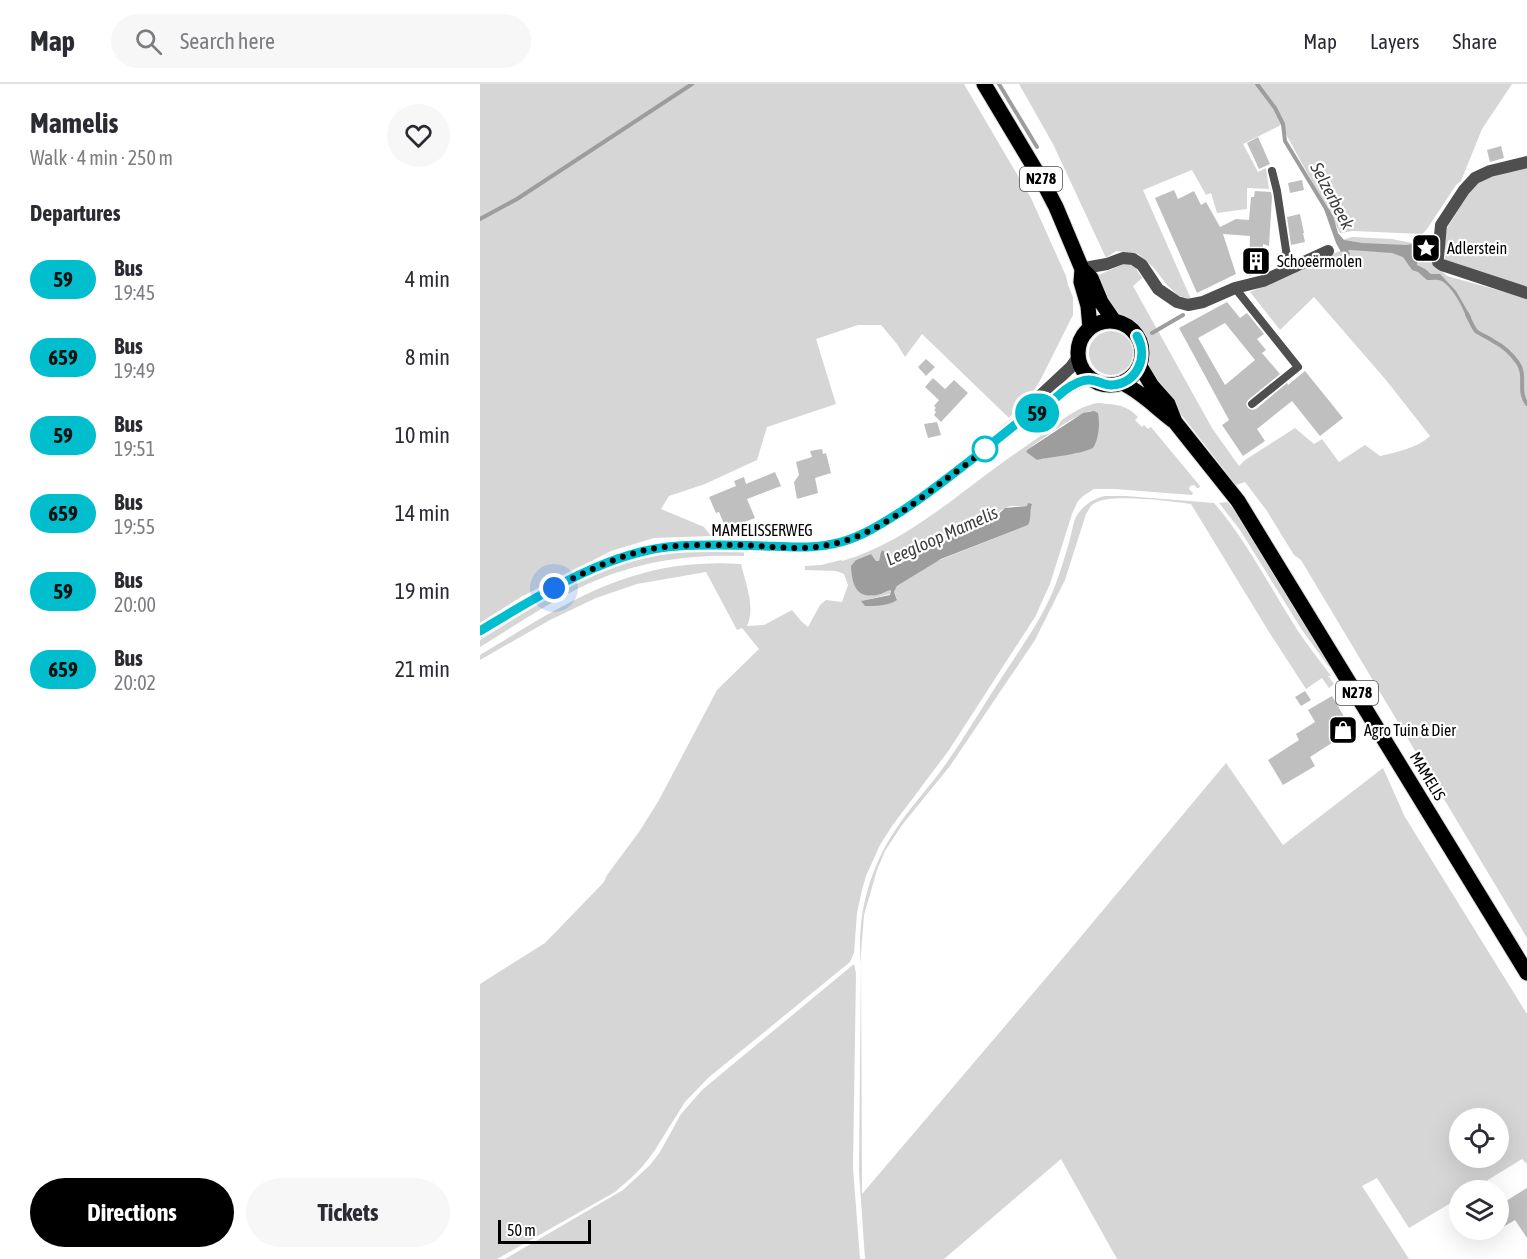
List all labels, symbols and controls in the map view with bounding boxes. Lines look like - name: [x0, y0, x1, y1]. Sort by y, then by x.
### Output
- search box: [111, 14, 531, 68]
- text: Map: [30, 25, 75, 57]
- icon: search: [132, 25, 165, 58]
- text: Search here: [180, 28, 275, 54]
- text: Map: [1303, 29, 1337, 53]
- text: Layers: [1370, 29, 1420, 53]
- text: Share: [1453, 29, 1497, 53]
- button: heart: [387, 104, 450, 167]
- text: Mamelis: [30, 107, 118, 139]
- text: Walk · 4 min · 250 m: [30, 146, 173, 169]
- water label: Selzerbeek: [1306, 158, 1359, 234]
- road number: N278: [1020, 167, 1062, 191]
- text: Departures: [30, 200, 120, 226]
- place icon: Adlerstein: [1410, 232, 1442, 264]
- place label: Adlerstein: [1447, 239, 1507, 257]
- building icon: Schoeërmolen: [1240, 245, 1272, 277]
- place label: Schoeërmolen: [1277, 252, 1362, 270]
- text: Bus: [114, 255, 143, 281]
- text: 4 min: [405, 266, 450, 292]
- text: 59: [53, 267, 73, 291]
- text: 19:45: [114, 281, 155, 304]
- text: Bus: [114, 333, 143, 359]
- text: 8 min: [405, 344, 450, 370]
- text: 659: [48, 345, 78, 369]
- text: 19:49: [114, 359, 155, 382]
- line badge: 59: [1010, 394, 1064, 432]
- text: 59: [1027, 401, 1047, 425]
- text: Bus: [114, 411, 143, 437]
- text: 10 min: [395, 422, 450, 448]
- text: 59: [53, 423, 73, 447]
- unlabelled marker: [972, 436, 998, 462]
- text: 19:51: [114, 437, 155, 460]
- text: Bus: [114, 489, 143, 515]
- text: 14 min: [395, 500, 450, 526]
- text: 659: [48, 501, 78, 525]
- water label: Leegloop Mamelis: [883, 501, 1001, 570]
- text: 19:55: [114, 515, 155, 538]
- street label: MAMELISSERWEG: [711, 521, 813, 539]
- text: Bus: [114, 567, 143, 593]
- your location: [539, 573, 569, 603]
- text: 19 min: [395, 578, 450, 604]
- text: 59: [53, 579, 73, 603]
- text: 20:00: [114, 593, 156, 616]
- text: Bus: [114, 645, 143, 671]
- text: 21 min: [395, 656, 450, 682]
- text: 659: [48, 657, 78, 681]
- text: 20:02: [114, 671, 156, 694]
- road number: N278: [1336, 681, 1378, 705]
- shop icon: Agro Tuin & Dier: [1327, 714, 1359, 746]
- place label: Agro Tuin & Dier: [1364, 721, 1456, 740]
- street label: MAMELIS: [1407, 749, 1450, 804]
- map controls: [1449, 1108, 1509, 1240]
- button: locate: [1449, 1108, 1509, 1168]
- button: Directions: [30, 1178, 234, 1247]
- button: Tickets: [246, 1178, 450, 1247]
- button: layers: [1449, 1180, 1509, 1240]
- scale bar: [498, 1217, 591, 1244]
- text: 50 m: [507, 1221, 536, 1239]

